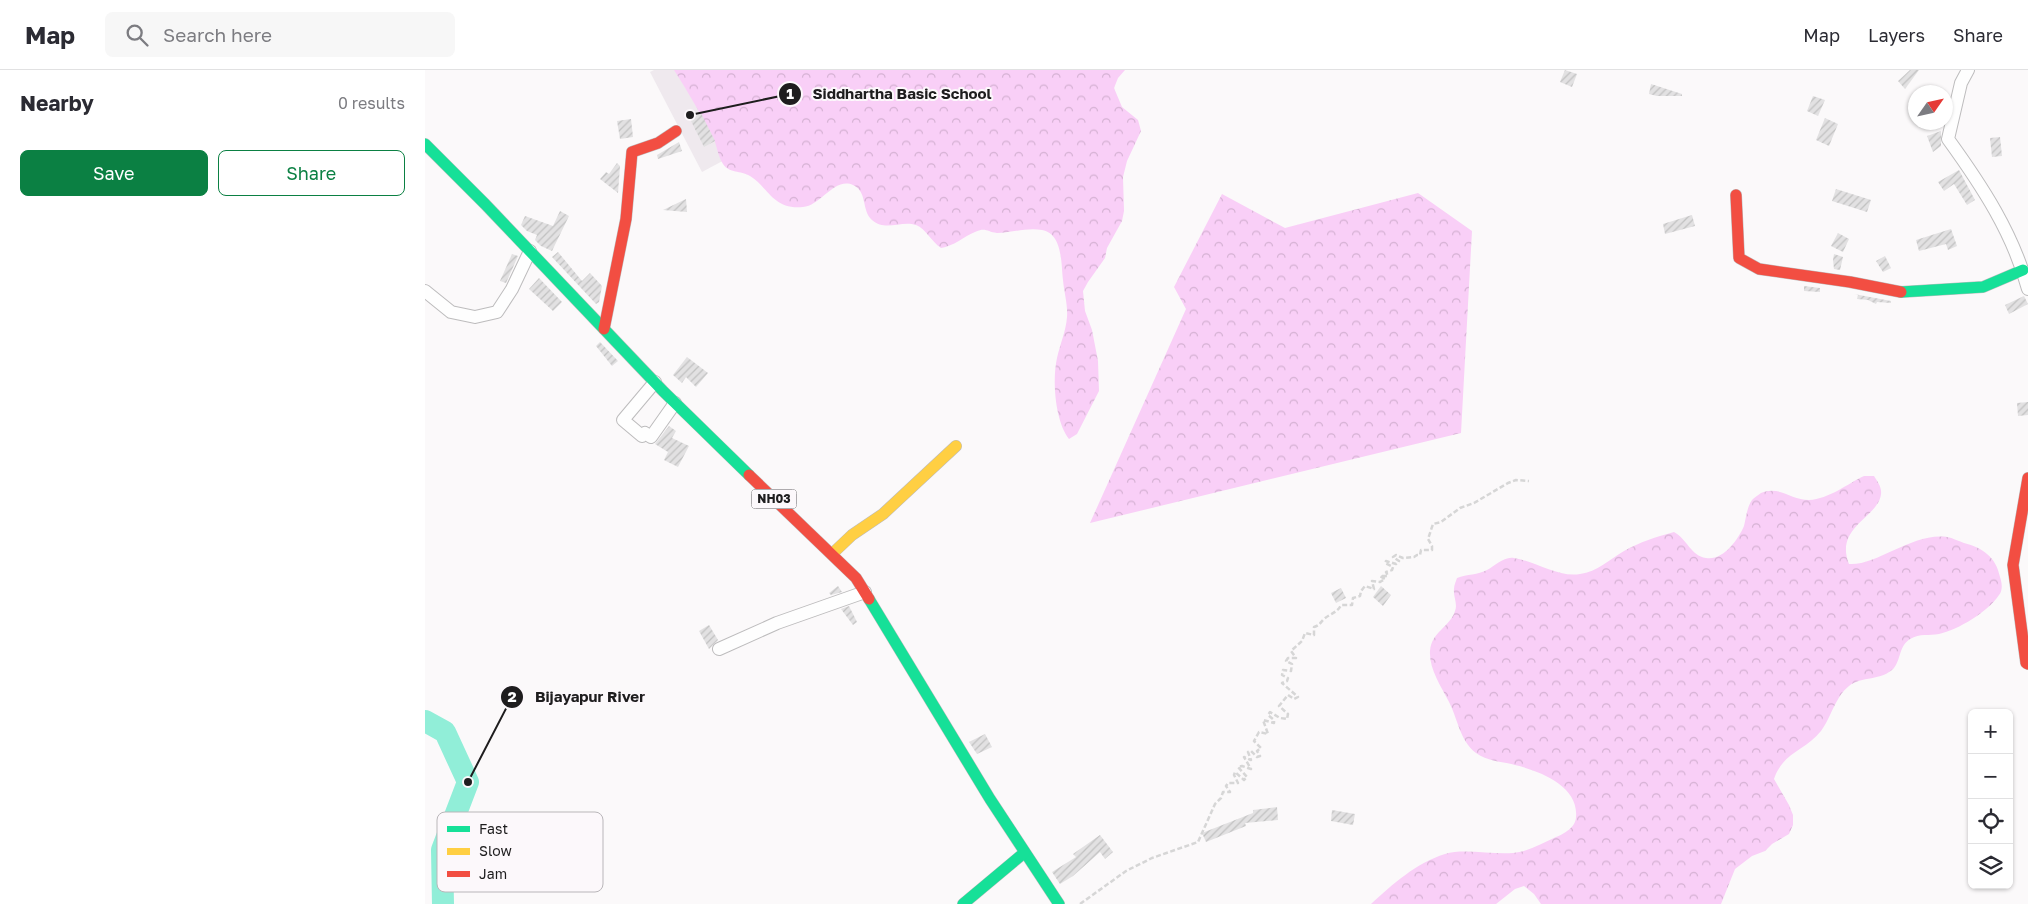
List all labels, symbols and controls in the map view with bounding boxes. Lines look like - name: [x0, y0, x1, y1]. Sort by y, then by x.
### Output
- search box: [105, 12, 455, 57]
- text: Map: [25, 20, 75, 49]
- icon: search: [123, 21, 151, 49]
- text: Search here: [163, 23, 272, 46]
- text: Map: [1803, 24, 1840, 46]
- text: Layers: [1868, 24, 1925, 46]
- text: Share: [1953, 24, 2003, 46]
- callout: Siddhartha Basic School: [778, 79, 1002, 109]
- text: 1: [786, 84, 794, 102]
- text: Siddhartha Basic School: [813, 84, 992, 102]
- north arrow: [1908, 85, 1953, 130]
- text: Nearby: [20, 90, 94, 116]
- text: 0 results: [338, 93, 405, 113]
- button: Save: [20, 150, 208, 196]
- button: Share: [218, 150, 405, 196]
- road number: NH03: [751, 489, 797, 508]
- callout: Bijayapur River: [500, 682, 655, 712]
- text: 2: [507, 687, 517, 705]
- text: Bijayapur River: [535, 687, 645, 705]
- map controls: [1968, 709, 2013, 889]
- button: +: [1968, 709, 2013, 754]
- button: −: [1968, 754, 2013, 799]
- button: locate: [1968, 799, 2013, 844]
- legend: [437, 812, 603, 892]
- text: Fast: [479, 820, 508, 837]
- text: Slow: [479, 842, 512, 859]
- button: layers: [1968, 844, 2013, 889]
- text: Jam: [479, 865, 507, 882]

